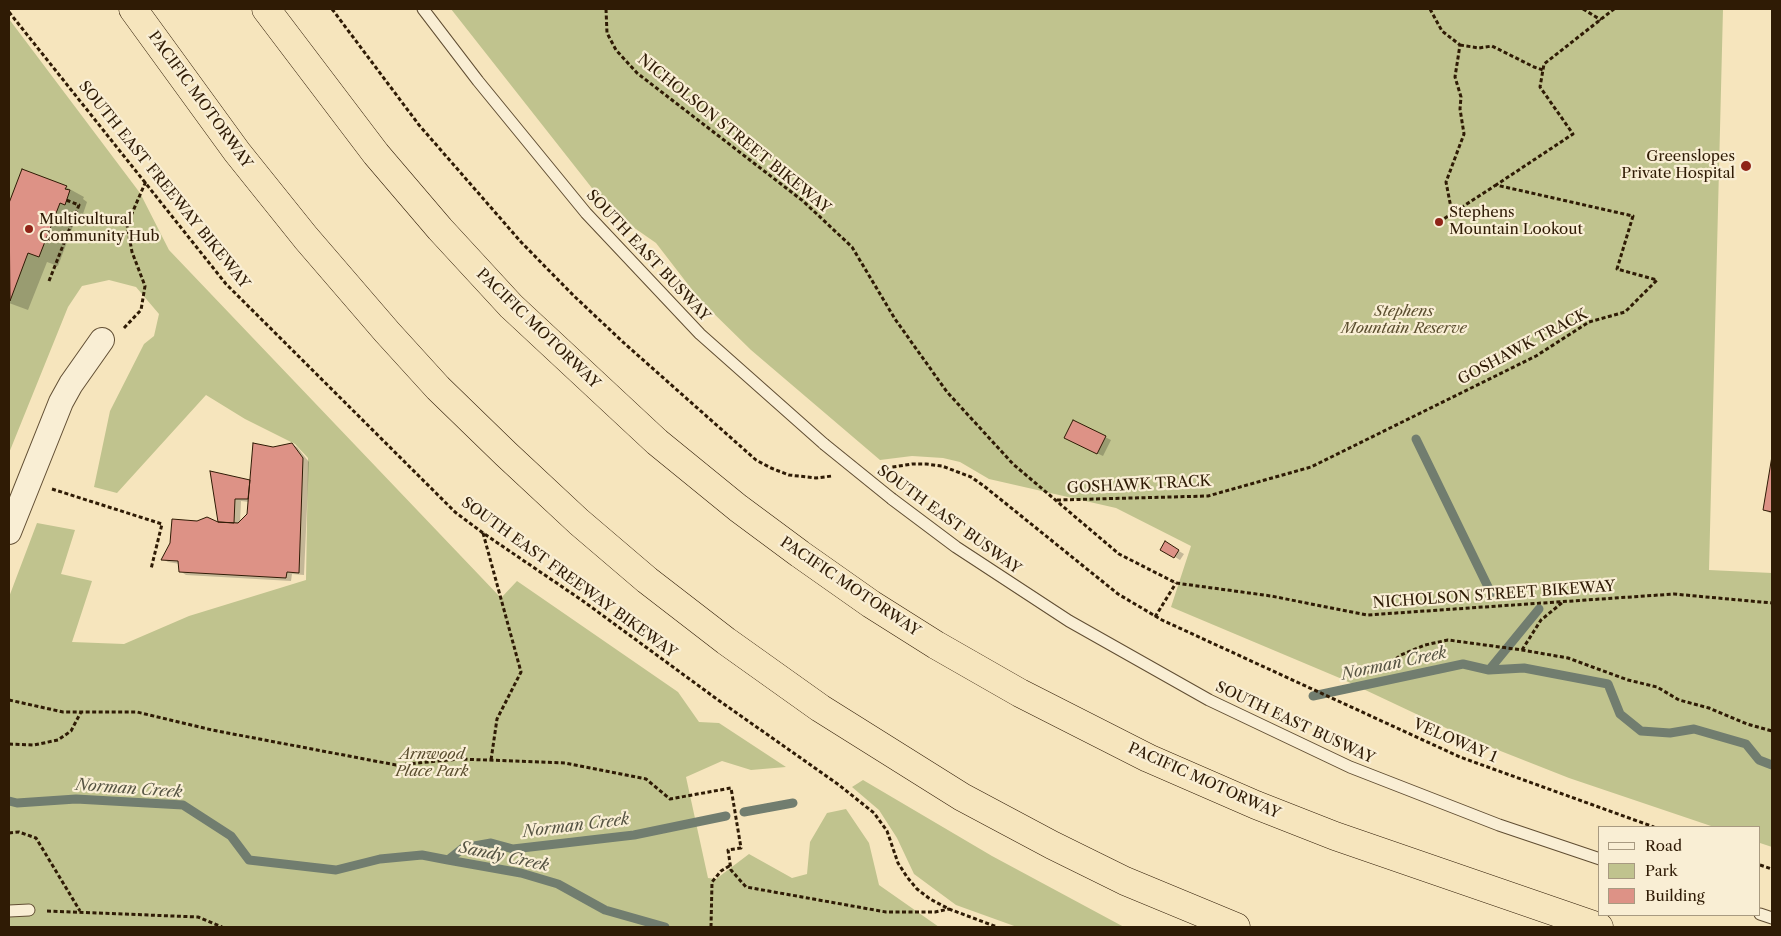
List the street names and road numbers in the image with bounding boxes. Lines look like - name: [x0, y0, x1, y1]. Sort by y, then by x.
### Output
- street label: PACIFIC MOTORWAY: [144, 28, 256, 172]
- street label: NICHOLSON STREET BIKEWAY: [634, 51, 834, 217]
- street label: SOUTH EAST FREEWAY BIKEWAY: [75, 78, 253, 292]
- street label: SOUTH EAST BUSWAY: [582, 186, 714, 326]
- street label: PACIFIC MOTORWAY: [472, 265, 604, 393]
- street label: GOSHAWK TRACK: [1455, 305, 1591, 389]
- street label: SOUTH EAST BUSWAY: [874, 462, 1024, 578]
- street label: GOSHAWK TRACK: [1066, 472, 1212, 498]
- street label: SOUTH EAST FREEWAY BIKEWAY: [458, 494, 680, 662]
- street label: PACIFIC MOTORWAY: [777, 533, 923, 641]
- street label: NICHOLSON STREET BIKEWAY: [1372, 578, 1616, 612]
- street label: SOUTH EAST BUSWAY: [1213, 678, 1377, 768]
- street label: VELOWAY 1: [1410, 715, 1500, 767]
- street label: PACIFIC MOTORWAY: [1125, 739, 1283, 823]

